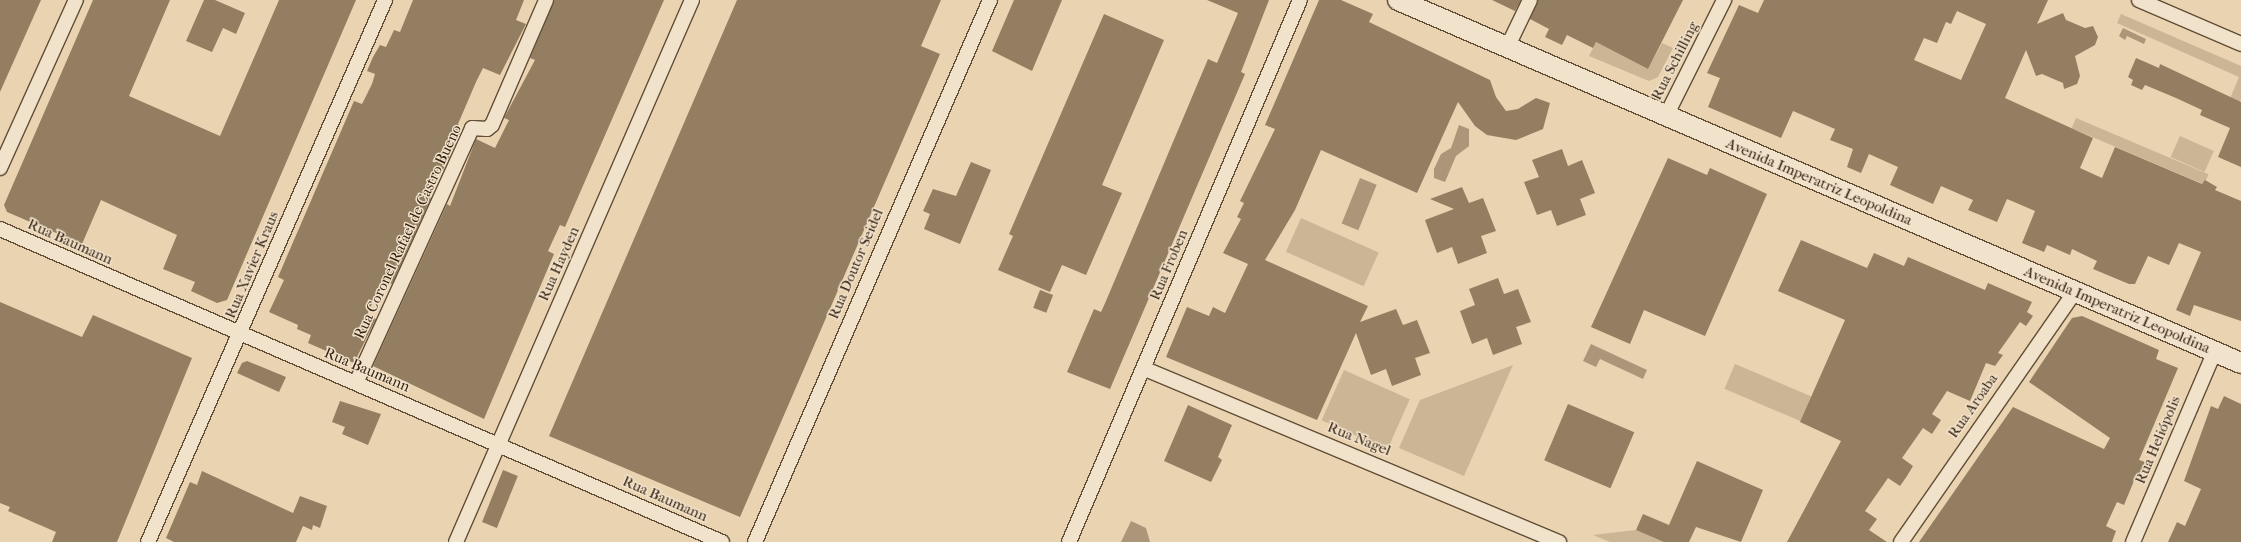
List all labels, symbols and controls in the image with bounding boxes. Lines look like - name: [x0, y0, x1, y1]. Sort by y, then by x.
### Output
- street label: Rua Schilling: [1647, 19, 1703, 103]
- street label: Rua Coronel Rafael de Castro Bueno: [350, 122, 466, 342]
- street label: Avenida Imperatriz Leopoldina: [1723, 135, 1915, 229]
- street label: Rua Doutor Seidel: [825, 206, 887, 322]
- street label: Rua Xavier Kraus: [221, 209, 283, 321]
- street label: Rua Baumann: [25, 215, 115, 269]
- street label: Rua Hayden: [535, 224, 583, 304]
- street label: Rua Froben: [1146, 227, 1192, 303]
- street label: Avenida Imperatriz Leopoldina: [2021, 263, 2213, 357]
- street label: Rua Baumann: [321, 344, 413, 396]
- street label: Rua Aroaba: [1944, 370, 2002, 442]
- street label: Rua Heliópolis: [2131, 393, 2185, 487]
- street label: Rua Nagel: [1325, 418, 1393, 460]
- street label: Rua Baumann: [620, 472, 710, 526]

